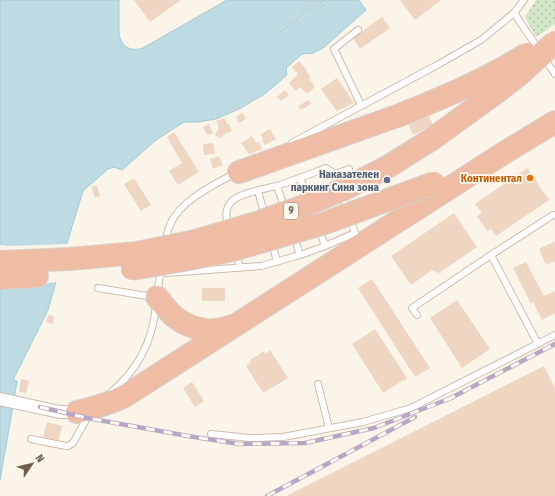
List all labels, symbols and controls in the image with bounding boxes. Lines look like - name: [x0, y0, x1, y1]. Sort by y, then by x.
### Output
- place label: Наказателен паркинг Синя зона: [291, 168, 380, 194]
- place label: Континентал: [461, 172, 522, 185]
- marker: Континентал: [525, 173, 535, 183]
- marker: Наказателен паркинг Синя зона: [382, 175, 392, 185]
- road number: 9: [284, 203, 298, 219]
- north arrow: [12, 444, 52, 484]
- text: N: [33, 452, 47, 465]

